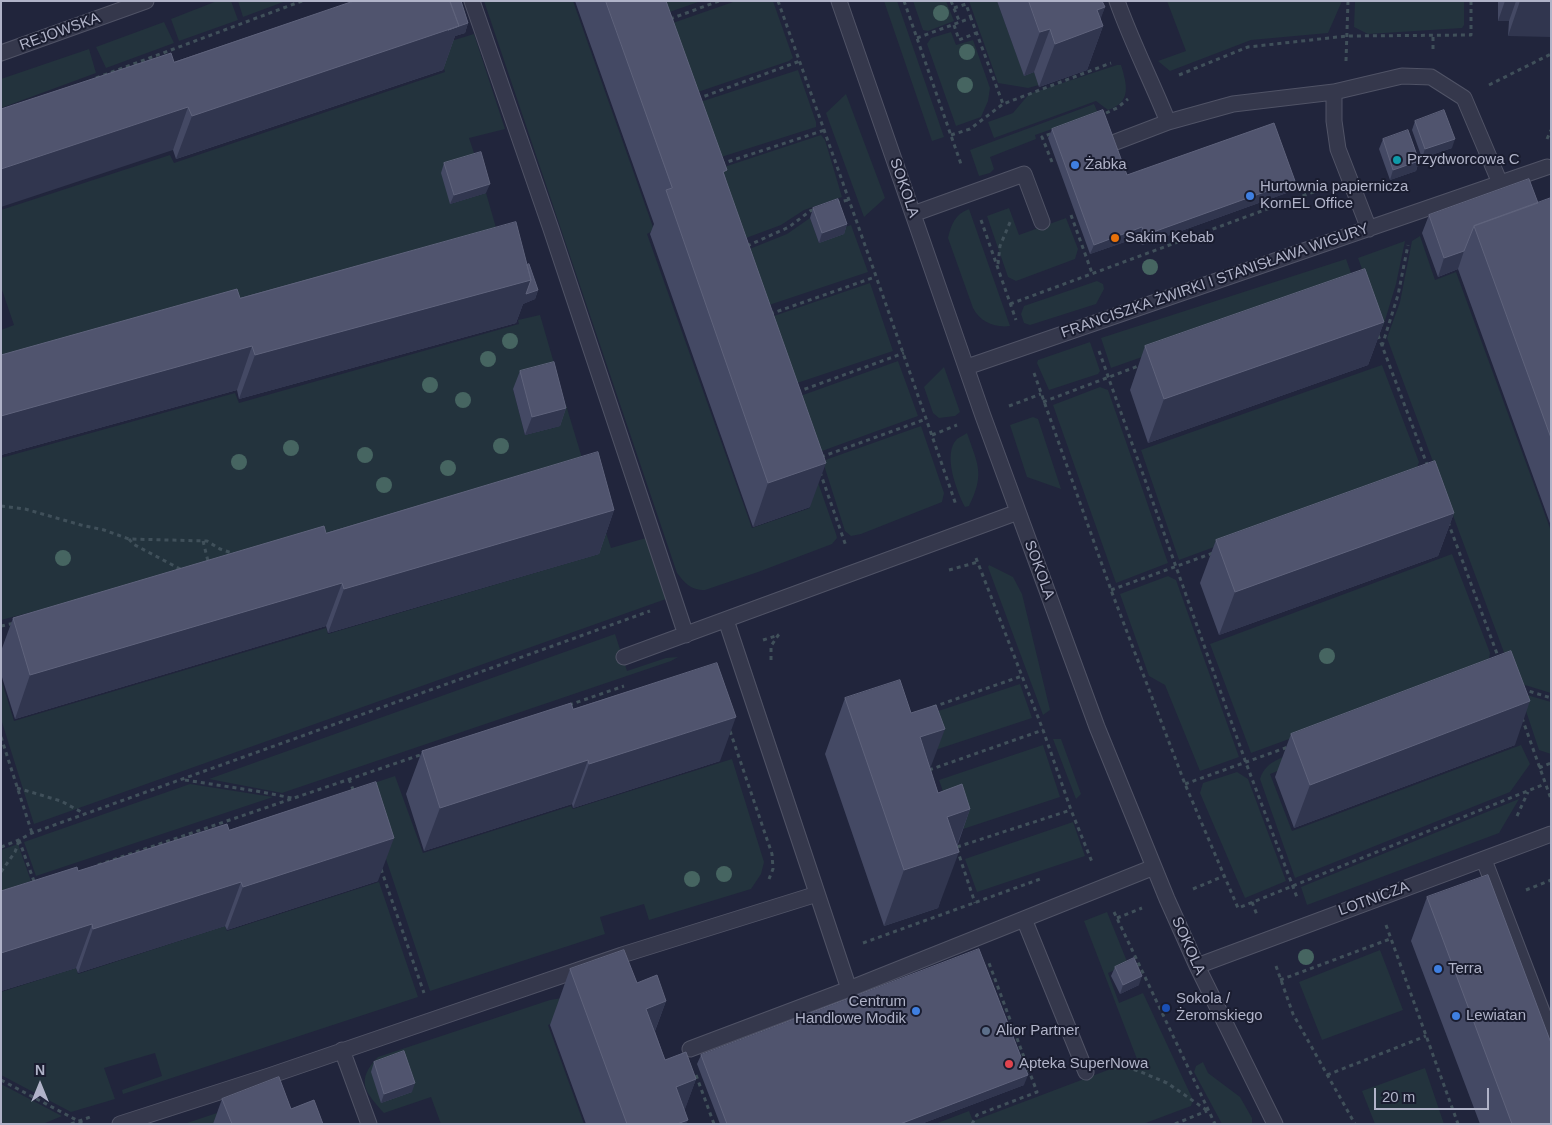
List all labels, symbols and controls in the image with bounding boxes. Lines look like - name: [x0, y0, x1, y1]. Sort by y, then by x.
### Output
- street label: REJOWSKA: [17, 9, 103, 55]
- place label: Przydworcowa C: [1407, 151, 1520, 169]
- marker: Przydworcowa C: [1391, 154, 1403, 166]
- street label: SOKOLA: [885, 156, 923, 220]
- place label: Żabka: [1085, 156, 1127, 174]
- marker: Żabka: [1069, 159, 1081, 171]
- place label: Hurtownia papiernicza KornEL Office: [1260, 178, 1408, 213]
- marker: Hurtownia papiernicza KornEL Office: [1244, 190, 1256, 202]
- street label: FRANCISZKA ŻWIRKI I STANISŁAWA WIGURY: [1059, 220, 1371, 342]
- place label: Sakim Kebab: [1125, 229, 1214, 247]
- marker: Sakim Kebab: [1109, 232, 1121, 244]
- street label: SOKOLA: [1020, 538, 1058, 602]
- street label: LOTNICZA: [1336, 878, 1412, 920]
- street label: SOKOLA: [1167, 914, 1209, 978]
- place label: Terra: [1448, 960, 1482, 978]
- marker: Terra: [1432, 963, 1444, 975]
- place label: Sokola / Żeromskiego: [1176, 990, 1263, 1025]
- place label: Centrum Handlowe Modik: [795, 993, 906, 1028]
- marker: Sokola / Żeromskiego: [1160, 1002, 1172, 1014]
- marker: Centrum Handlowe Modik: [910, 1005, 922, 1017]
- place label: Lewiatan: [1466, 1007, 1526, 1025]
- marker: Lewiatan: [1450, 1010, 1462, 1022]
- place label: Alior Partner: [996, 1022, 1079, 1040]
- marker: Alior Partner: [980, 1025, 992, 1037]
- place label: Apteka SuperNowa: [1019, 1055, 1148, 1073]
- marker: Apteka SuperNowa: [1003, 1058, 1015, 1070]
- north arrow: [15, 1060, 65, 1110]
- text: N: [35, 1062, 45, 1078]
- scale bar: [1377, 1078, 1492, 1110]
- text: 20 m: [1382, 1088, 1415, 1105]

